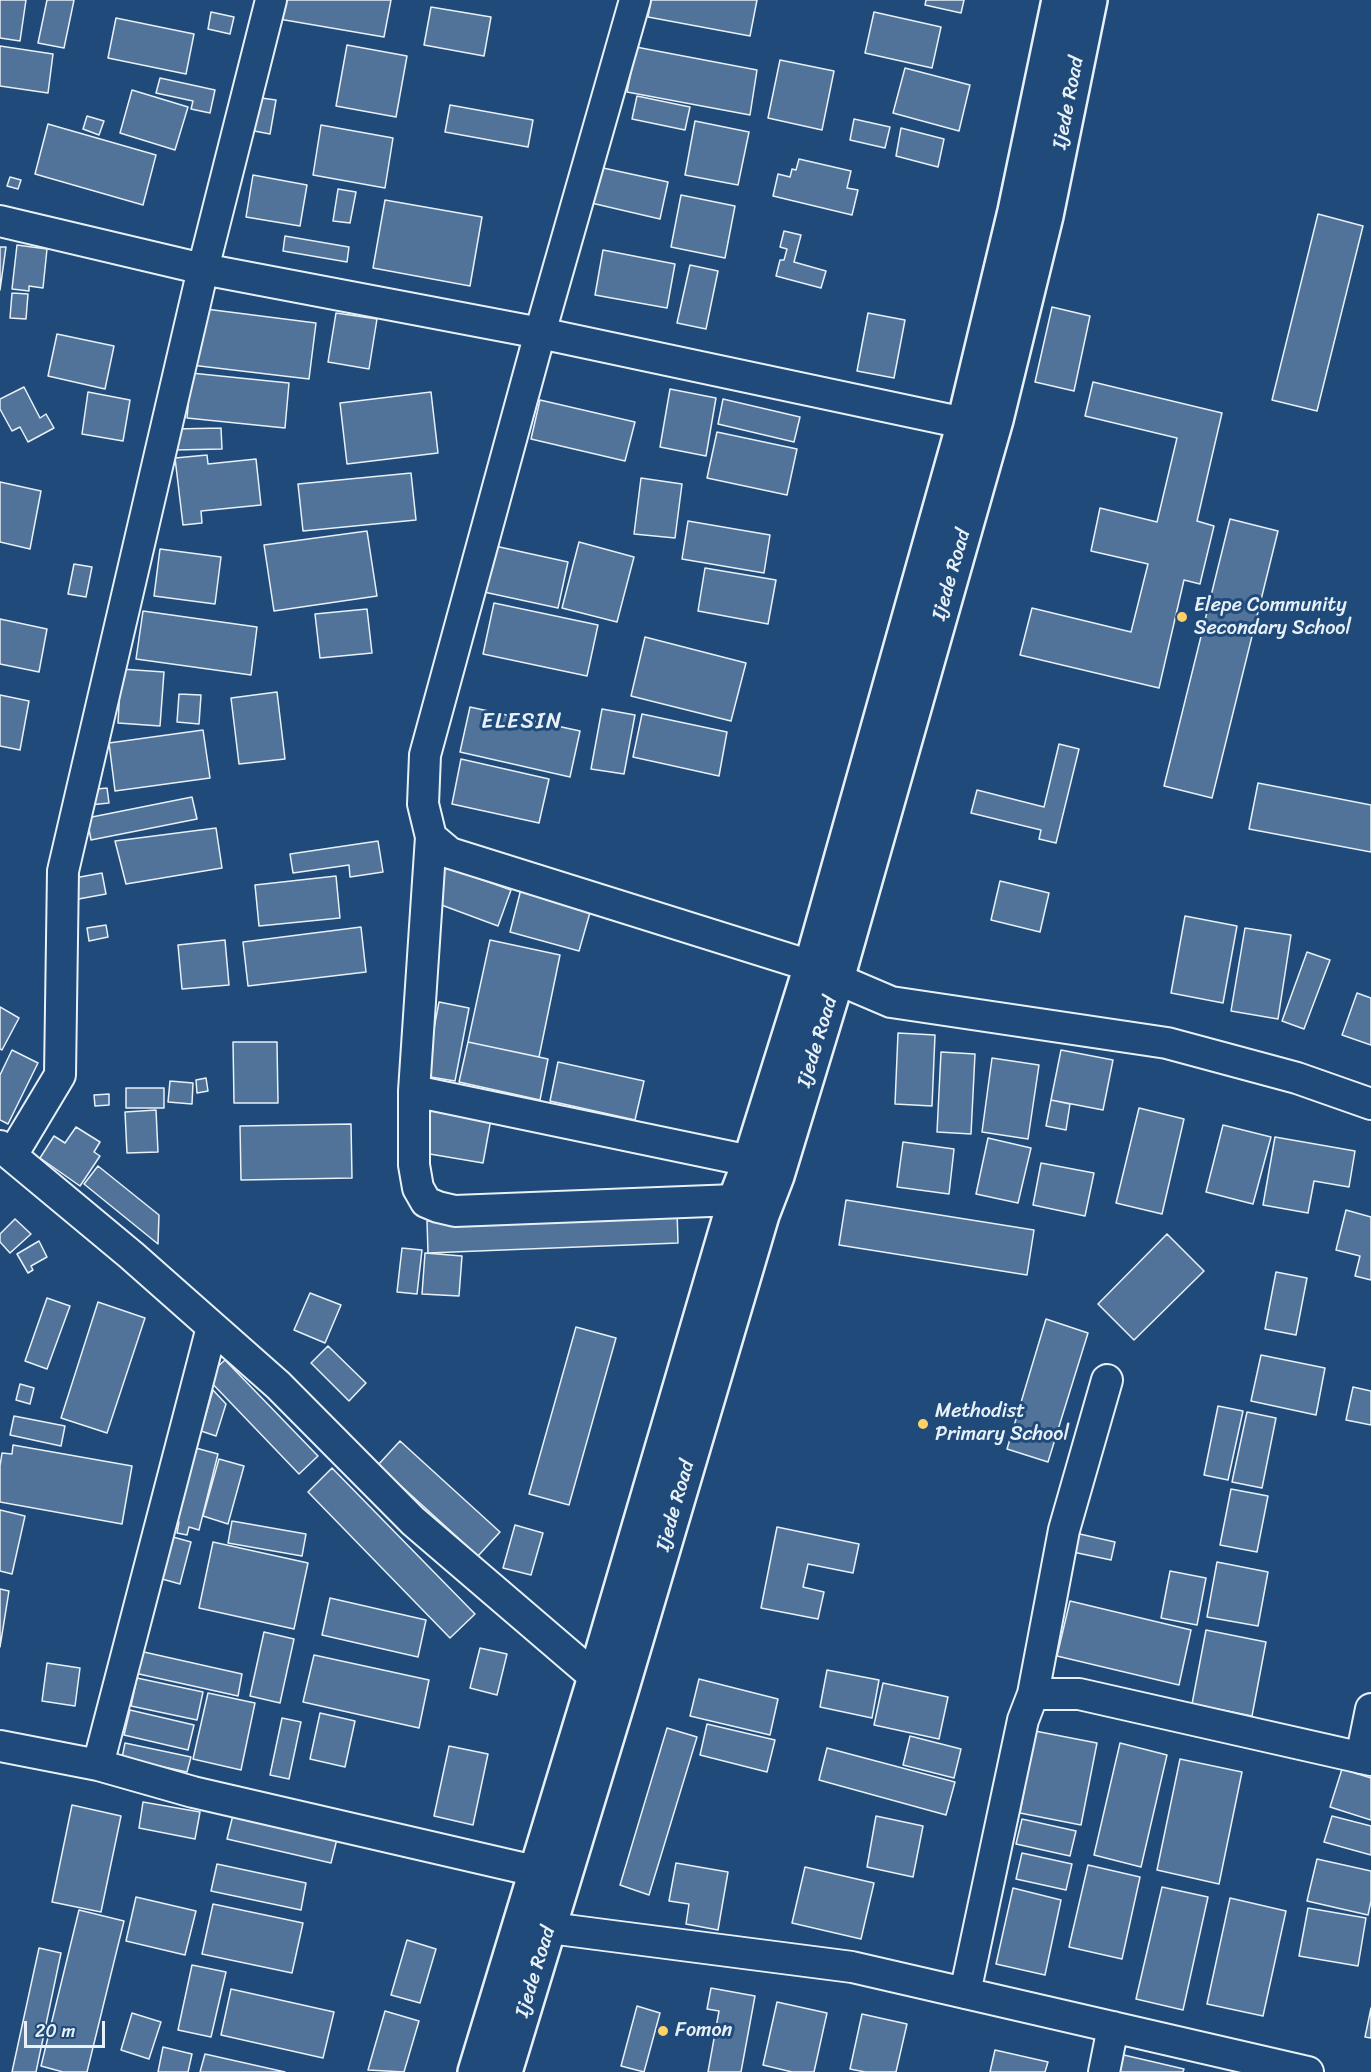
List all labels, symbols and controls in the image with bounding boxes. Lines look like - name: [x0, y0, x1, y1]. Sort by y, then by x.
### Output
- street label: Ijede Road: [1048, 55, 1090, 151]
- street label: Ijede Road: [928, 527, 976, 623]
- place label: Elepe Community Secondary School: [1194, 594, 1351, 641]
- marker: Elepe Community Secondary School: [1175, 610, 1189, 624]
- district label: ELESIN: [482, 709, 562, 735]
- street label: Ijede Road: [793, 994, 843, 1090]
- place label: Methodist Primary School: [935, 1400, 1069, 1447]
- marker: Methodist Primary School: [916, 1417, 930, 1431]
- street label: Ijede Road: [652, 1458, 700, 1554]
- street label: Ijede Road: [511, 1924, 561, 2020]
- scale bar: [27, 2009, 108, 2047]
- text: 20 m: [35, 2015, 75, 2047]
- place label: Fomon: [675, 2019, 732, 2043]
- marker: Fomon: [656, 2024, 670, 2038]

